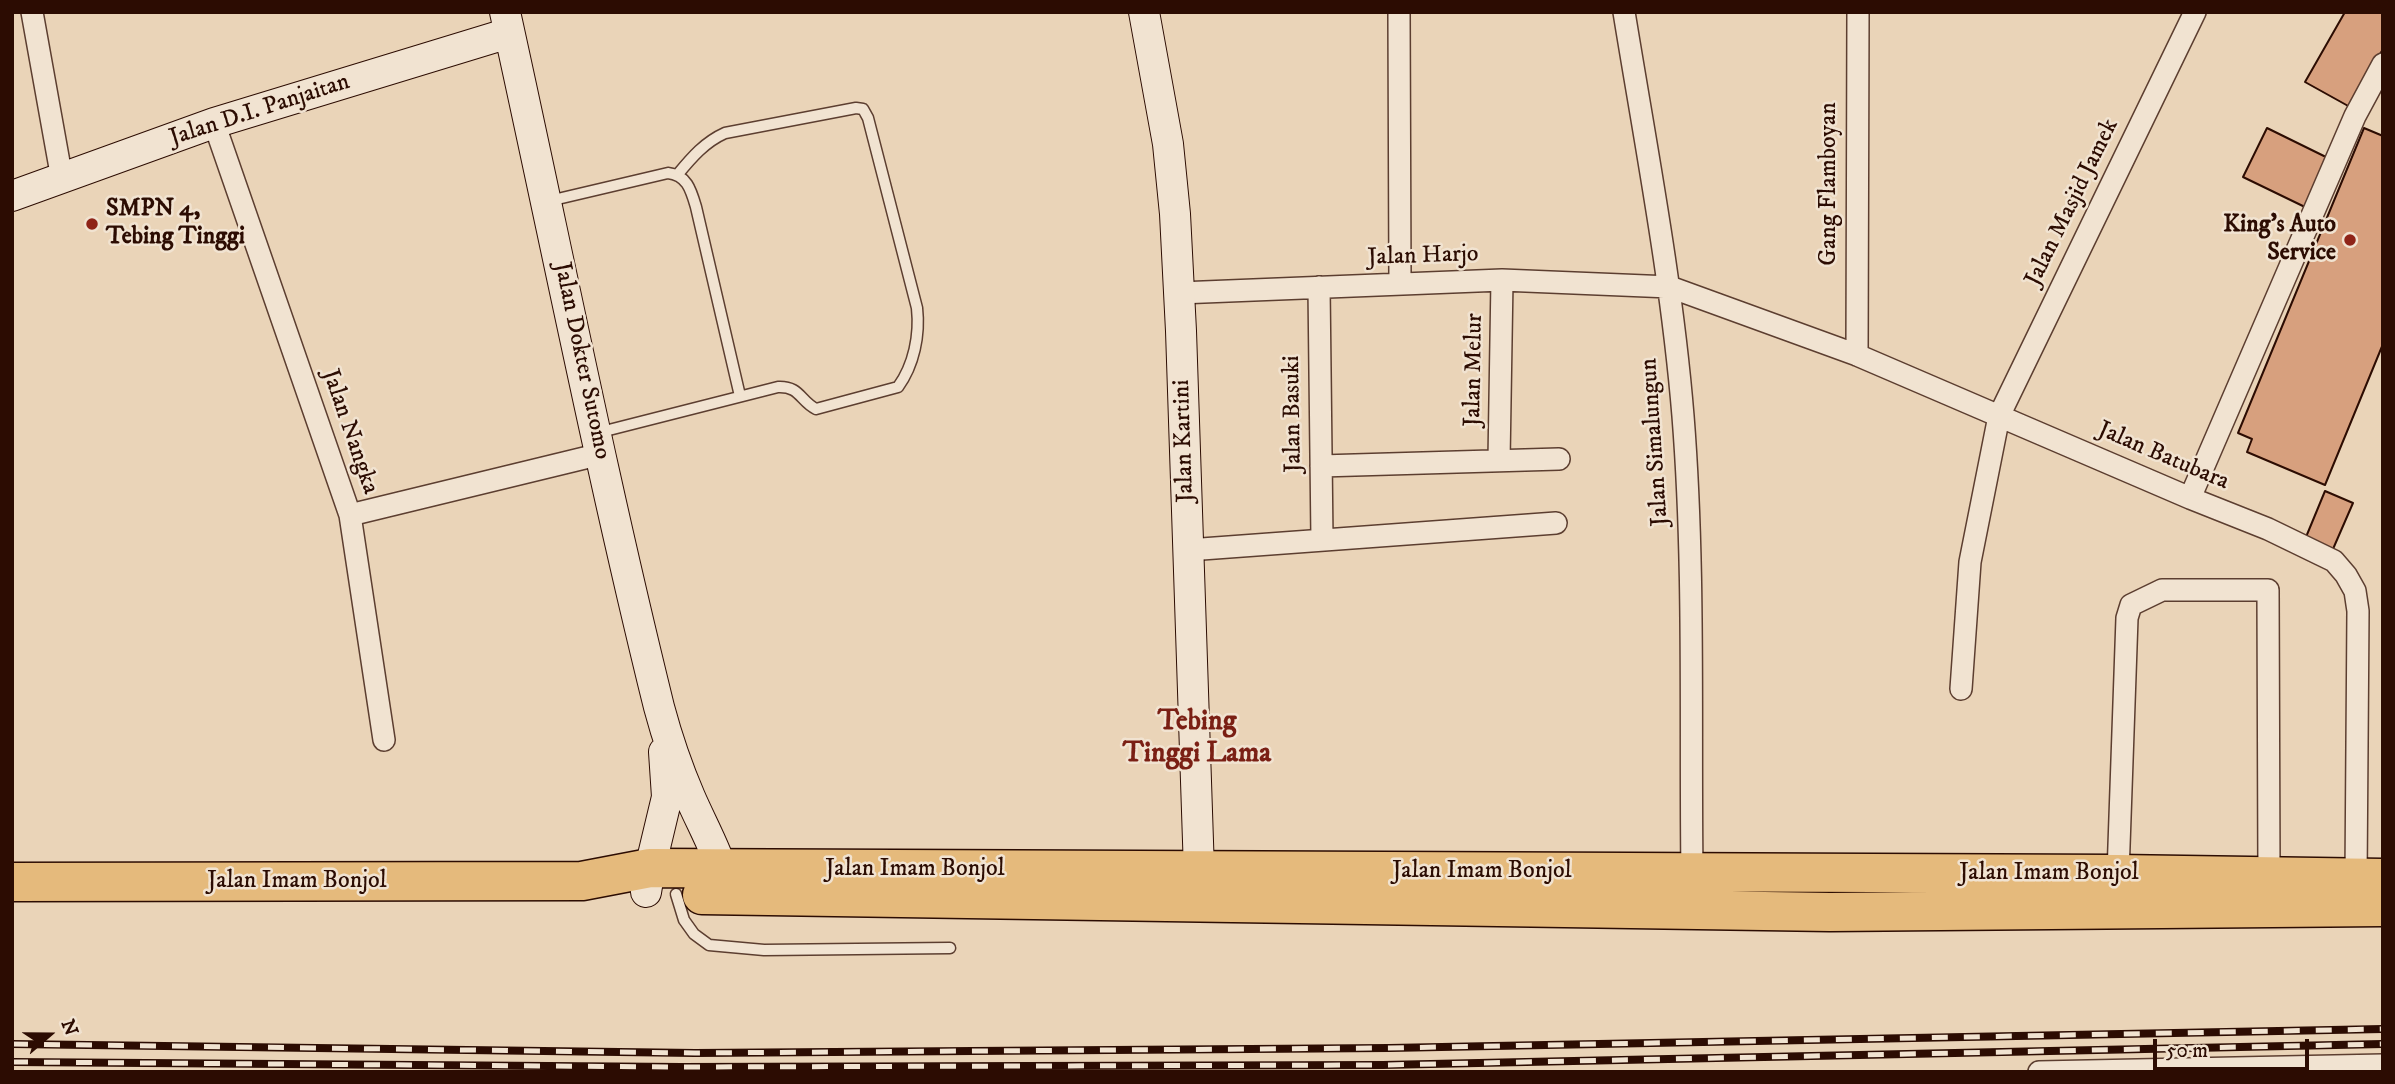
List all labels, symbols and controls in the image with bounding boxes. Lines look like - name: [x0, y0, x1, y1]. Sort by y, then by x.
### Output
- street label: Jalan D.I. Panjaitan: [166, 68, 354, 154]
- street label: Gang Flamboyan: [1816, 102, 1844, 266]
- street label: Jalan Masjid Jamek: [2020, 115, 2126, 291]
- place label: SMPN 4, Tebing Tinggi: [106, 196, 245, 252]
- place label: King's Auto Service: [2223, 212, 2336, 268]
- marker: SMPN 4, Tebing Tinggi: [84, 216, 100, 232]
- marker: King's Auto Service: [2342, 232, 2358, 248]
- street label: Jalan Harjo: [1367, 241, 1479, 273]
- street label: Jalan Dokter Sutomo: [546, 260, 616, 462]
- street label: Jalan Melur: [1460, 313, 1490, 427]
- street label: Jalan Basuki: [1279, 355, 1309, 473]
- street label: Jalan Simalungun: [1636, 357, 1676, 527]
- street label: Jalan Nangka: [314, 366, 384, 498]
- street label: Jalan Kartini: [1168, 379, 1202, 503]
- street label: Jalan Batubara: [2093, 416, 2233, 498]
- district label: Tebing Tinggi Lama: [1123, 706, 1271, 772]
- street label: Jalan Imam Bonjol: [825, 856, 1005, 884]
- street label: Jalan Imam Bonjol: [1392, 858, 1572, 886]
- street label: Jalan Imam Bonjol: [1959, 860, 2139, 888]
- street label: Jalan Imam Bonjol: [207, 868, 387, 896]
- north arrow: [14, 1000, 84, 1070]
- text: N: [56, 1016, 83, 1039]
- scale bar: [2157, 1024, 2313, 1068]
- text: 50 m: [2166, 1038, 2208, 1064]

